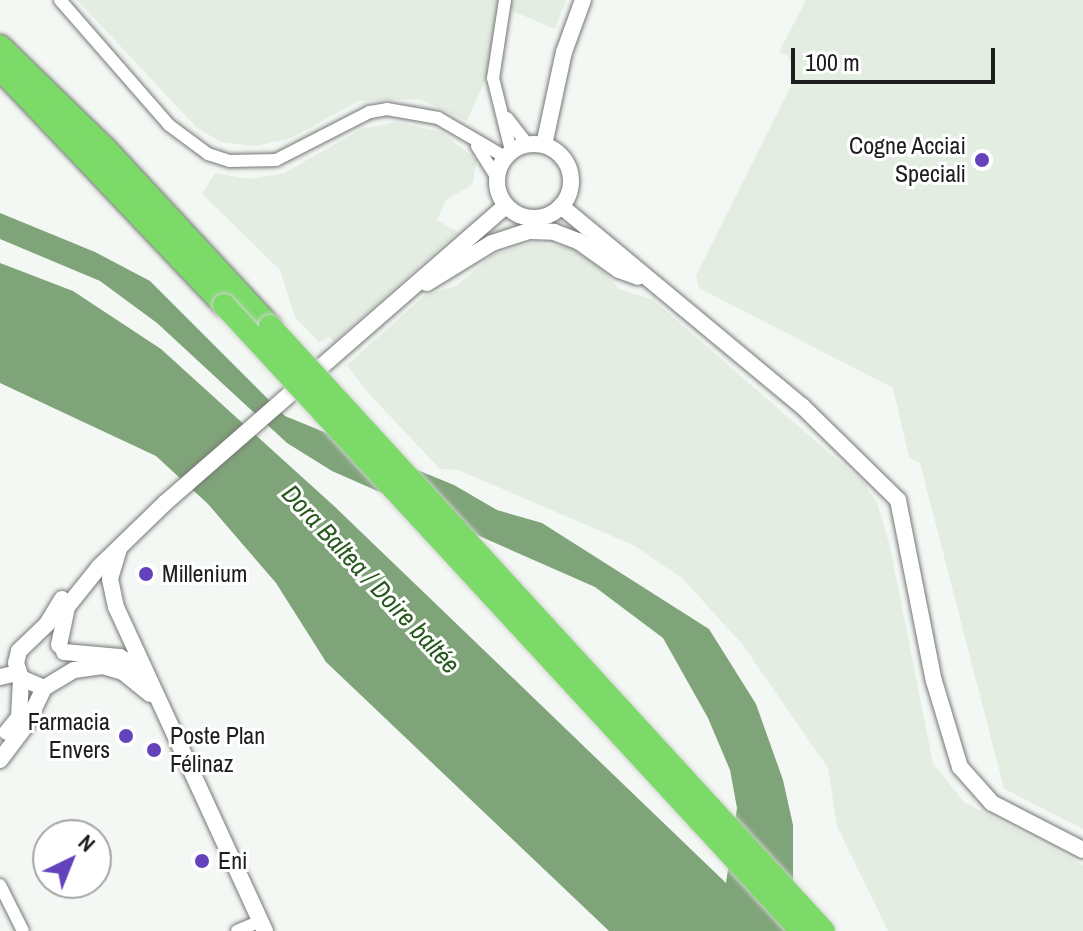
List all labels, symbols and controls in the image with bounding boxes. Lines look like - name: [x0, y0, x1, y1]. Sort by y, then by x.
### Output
- scale bar: [795, 32, 999, 82]
- text: 100 m: [805, 46, 860, 78]
- place label: Cogne Acciai Speciali: [848, 132, 966, 188]
- marker: Cogne Acciai Speciali: [973, 151, 991, 169]
- water label: Dora Baltea / Doire baltée: [276, 478, 466, 680]
- place label: Millenium: [162, 560, 247, 588]
- marker: Millenium: [137, 565, 155, 583]
- place label: Farmacia Envers: [28, 708, 110, 764]
- place label: Poste Plan Félinaz: [170, 722, 265, 778]
- marker: Farmacia Envers: [117, 727, 135, 745]
- marker: Poste Plan Félinaz: [145, 741, 163, 759]
- north arrow: [32, 819, 112, 899]
- text: N: [72, 827, 102, 858]
- place label: Eni: [218, 847, 248, 875]
- marker: Eni: [193, 852, 211, 870]

